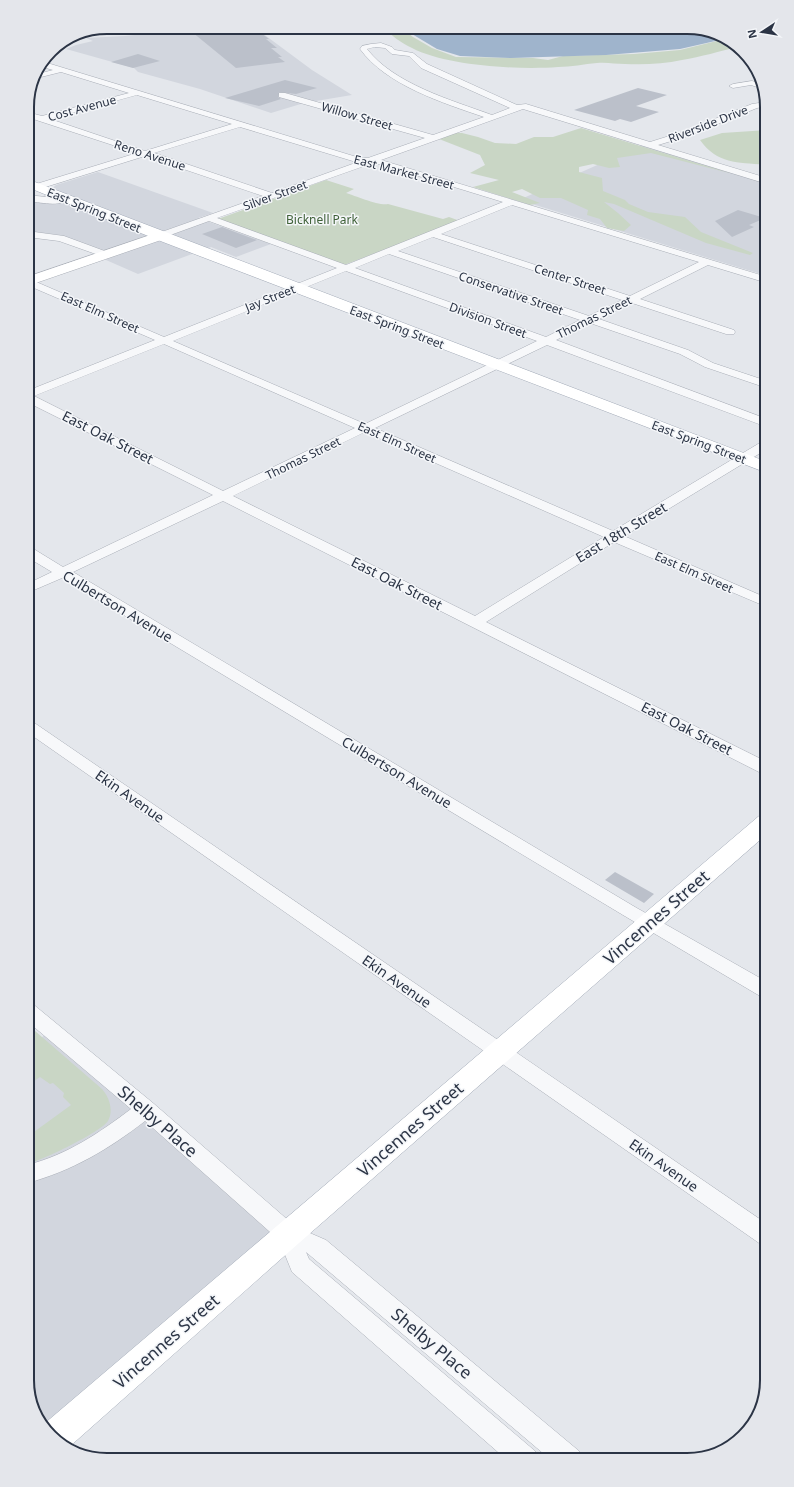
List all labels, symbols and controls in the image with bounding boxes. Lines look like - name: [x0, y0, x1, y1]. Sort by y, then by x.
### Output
- north arrow: [742, 12, 782, 52]
- text: N: [743, 28, 760, 40]
- street label: Cost Avenue: [46, 91, 118, 125]
- street label: Willow Street: [319, 98, 395, 134]
- street label: Riverside Drive: [666, 101, 751, 147]
- street label: Reno Avenue: [112, 135, 188, 175]
- street label: East Market Street: [352, 150, 457, 194]
- street label: Silver Street: [241, 175, 310, 214]
- street label: East Spring Street: [44, 183, 144, 237]
- park label: Bicknell Park: [286, 211, 359, 228]
- street label: Center Street: [532, 259, 609, 299]
- street label: Conservative Street: [456, 267, 566, 319]
- street label: Jay Street: [241, 280, 298, 316]
- street label: East Elm Street: [58, 287, 143, 337]
- street label: Thomas Street: [554, 291, 635, 343]
- street label: Division Street: [447, 298, 530, 342]
- street label: East Spring Street: [347, 301, 447, 353]
- street label: East Oak Street: [59, 406, 157, 468]
- street label: East Spring Street: [649, 416, 749, 468]
- street label: East Elm Street: [355, 417, 440, 467]
- street label: Thomas Street: [263, 432, 344, 484]
- street label: East 18th Street: [572, 497, 670, 567]
- street label: East Elm Street: [652, 547, 737, 597]
- street label: East Oak Street: [348, 552, 446, 614]
- street label: Culbertson Avenue: [60, 566, 177, 646]
- street label: East Oak Street: [638, 697, 736, 759]
- street label: Culbertson Avenue: [339, 732, 456, 812]
- street label: Ekin Avenue: [92, 765, 168, 827]
- street label: Vincennes Street: [598, 865, 714, 969]
- street label: Ekin Avenue: [359, 950, 435, 1012]
- street label: Vincennes Street: [352, 1077, 468, 1181]
- street label: Shelby Place: [113, 1080, 203, 1162]
- street label: Ekin Avenue: [626, 1134, 702, 1196]
- street label: Vincennes Street: [108, 1289, 224, 1393]
- street label: Shelby Place: [387, 1302, 477, 1384]

